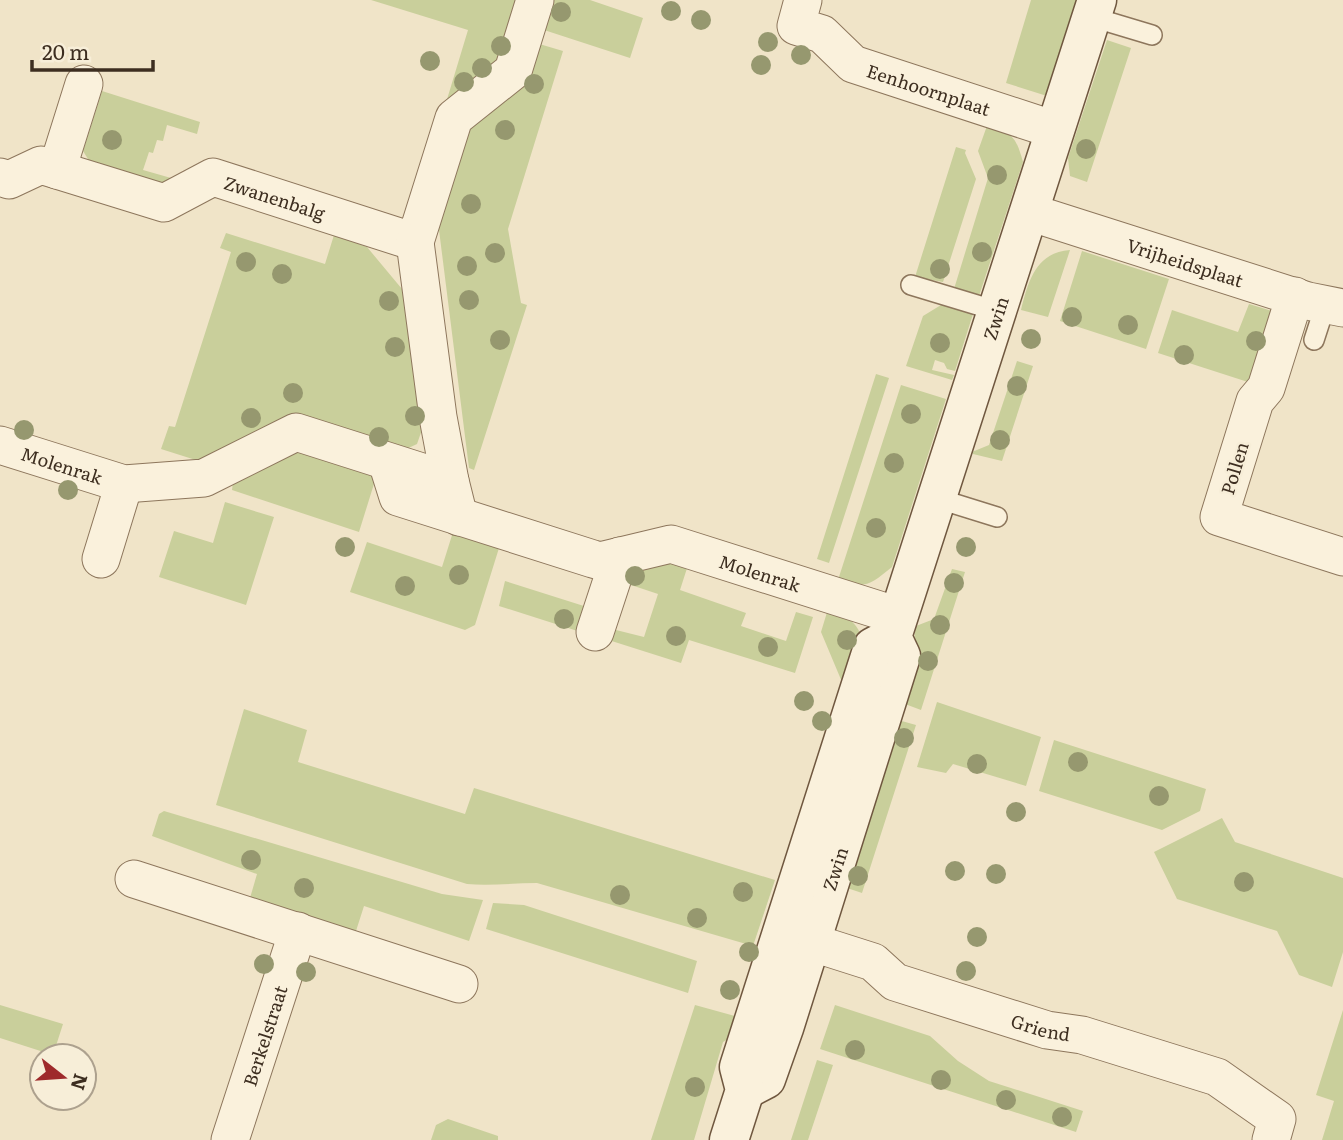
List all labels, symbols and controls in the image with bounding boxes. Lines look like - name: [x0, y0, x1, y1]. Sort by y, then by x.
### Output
- scale bar: [32, 28, 152, 72]
- text: 20 m: [42, 35, 89, 66]
- street label: Eenhoornplaat: [863, 56, 995, 122]
- street label: Zwanenbalg: [221, 168, 330, 226]
- street label: Vrijheidsplaat: [1124, 231, 1248, 293]
- street label: Zwin: [975, 292, 1014, 343]
- street label: Pollen: [1213, 438, 1255, 498]
- street label: Molenrak: [18, 439, 107, 490]
- street label: Molenrak: [716, 547, 805, 598]
- street label: Zwin: [815, 843, 854, 894]
- street label: Berkelstraat: [235, 981, 293, 1089]
- street label: Griend: [1008, 1006, 1072, 1047]
- north arrow: [28, 1042, 98, 1112]
- text: N: [64, 1071, 96, 1094]

